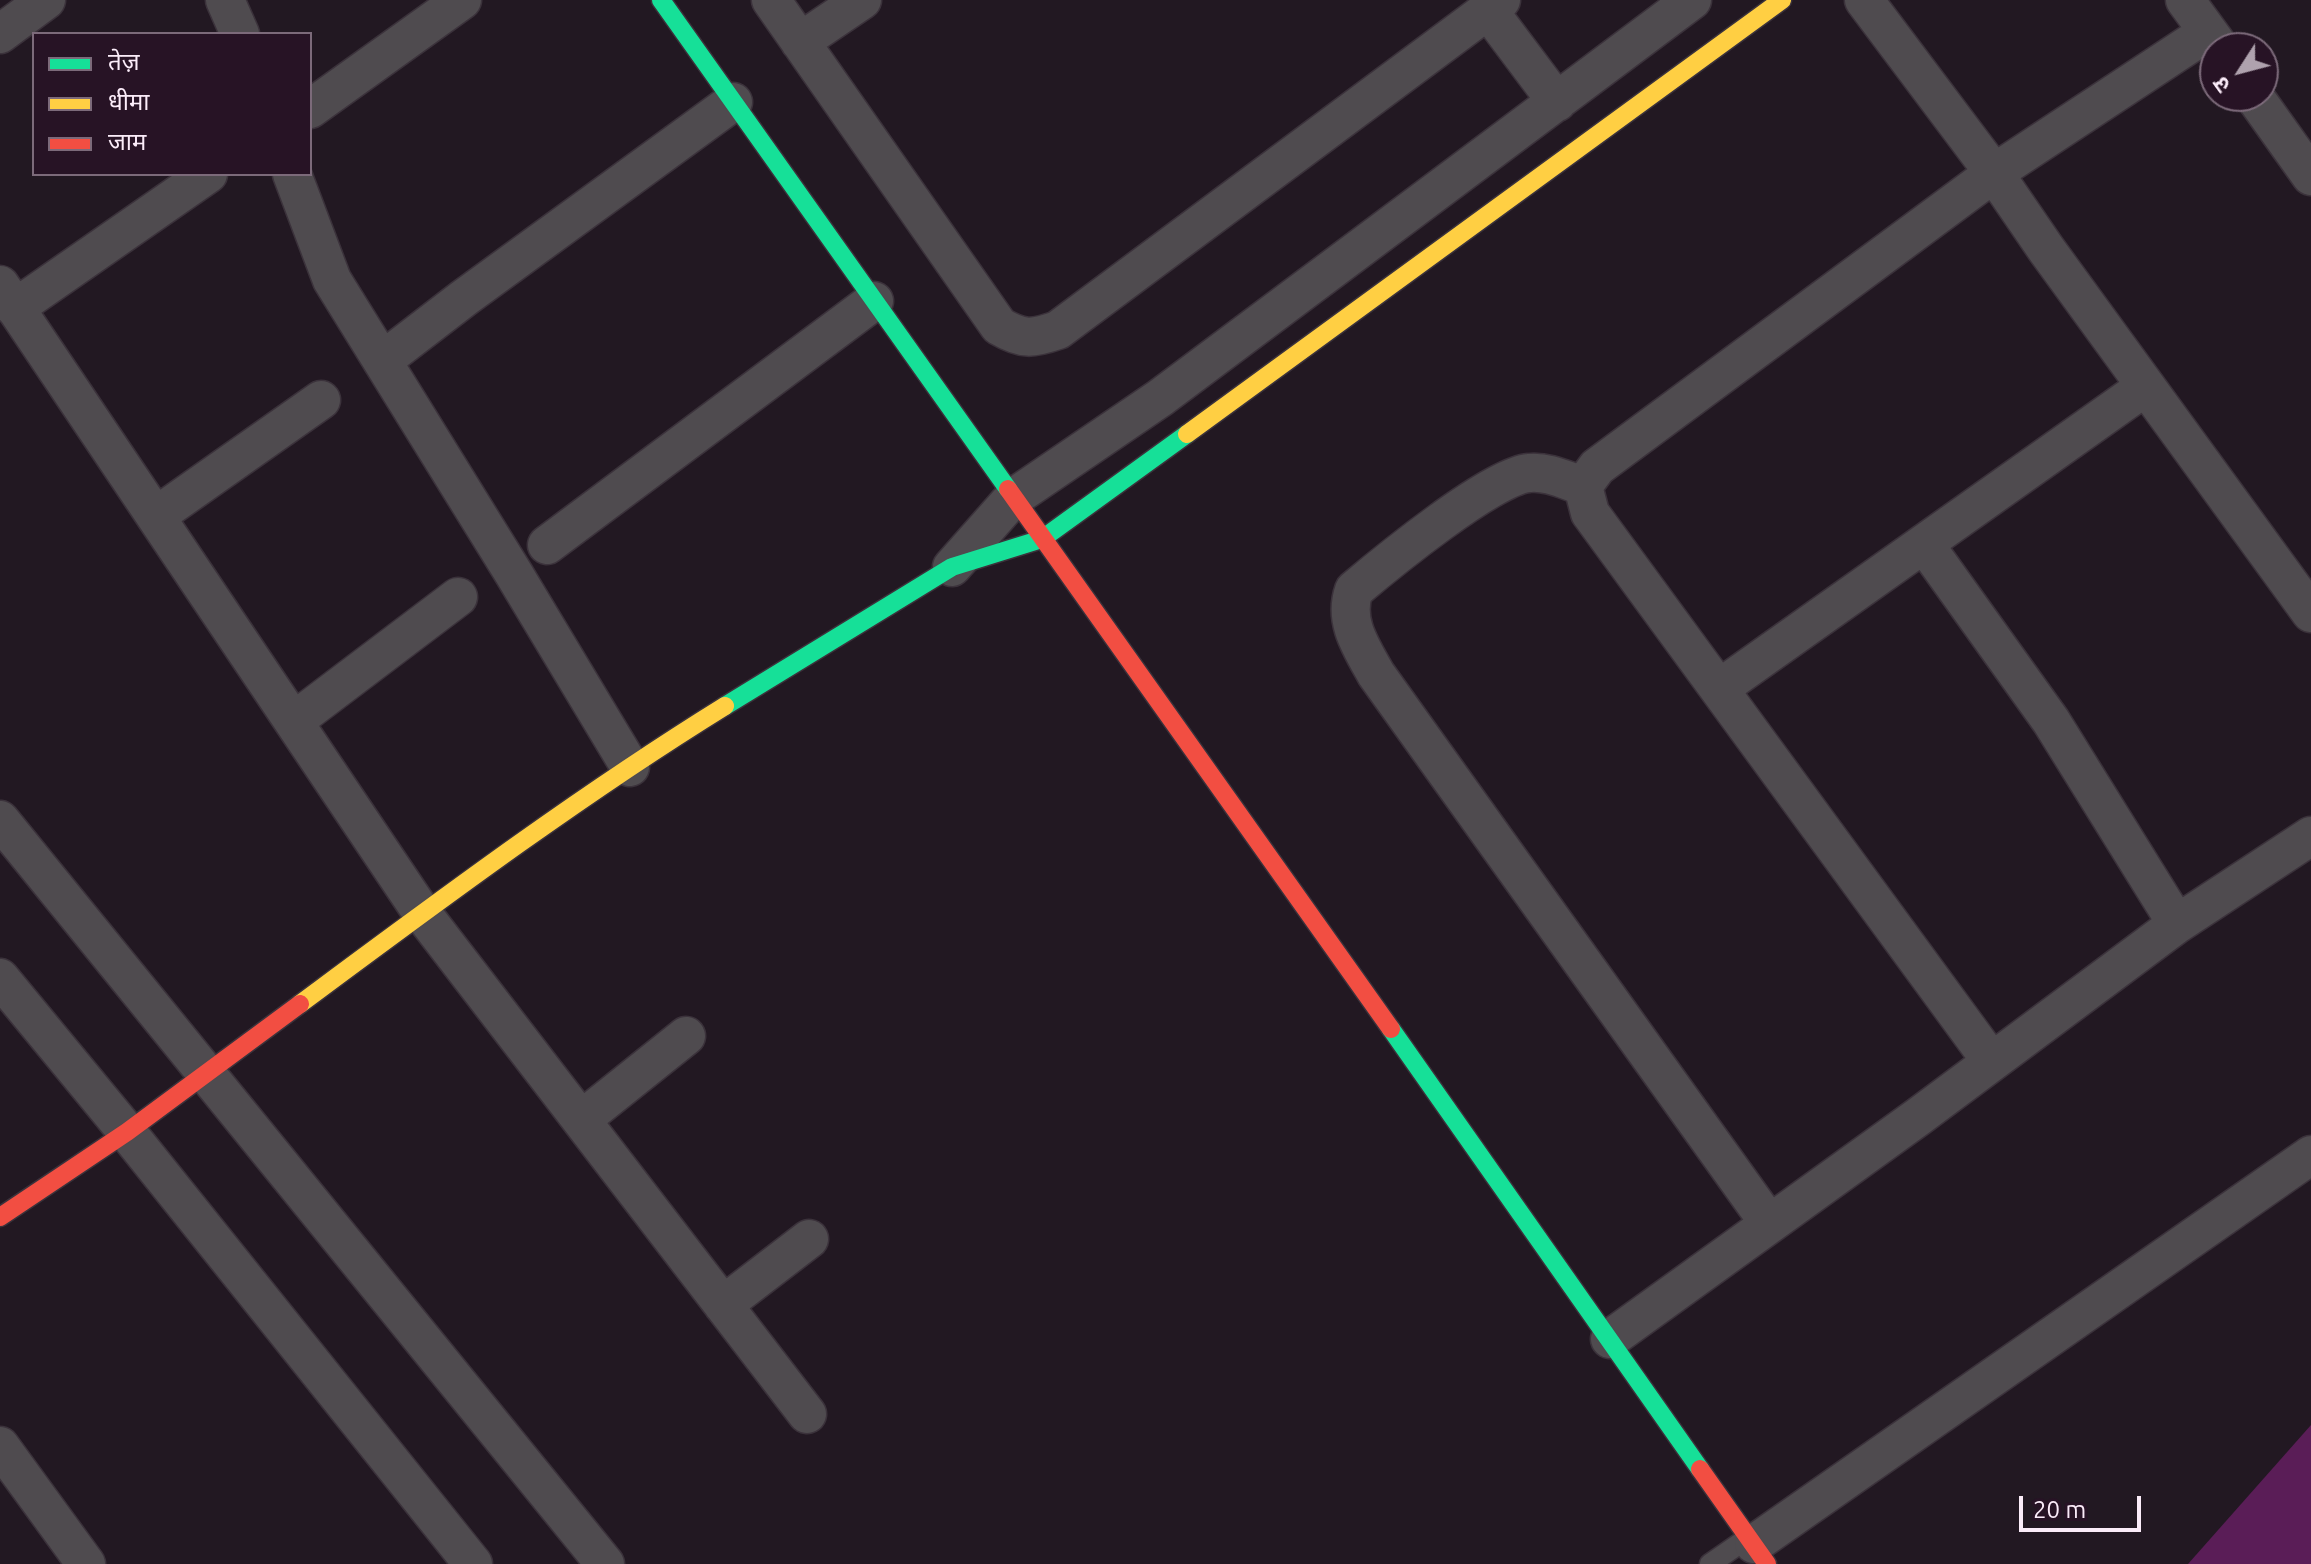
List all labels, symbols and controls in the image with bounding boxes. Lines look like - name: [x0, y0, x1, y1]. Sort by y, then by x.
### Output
- legend: [32, 32, 312, 176]
- north arrow: [2199, 32, 2279, 112]
- text: तेज़: [108, 48, 140, 75]
- text: उ: [2207, 73, 2235, 98]
- text: धीमा: [108, 88, 150, 115]
- text: जाम: [108, 128, 146, 155]
- scale bar: [2023, 1480, 2145, 1530]
- text: 20 m: [2033, 1496, 2086, 1523]

